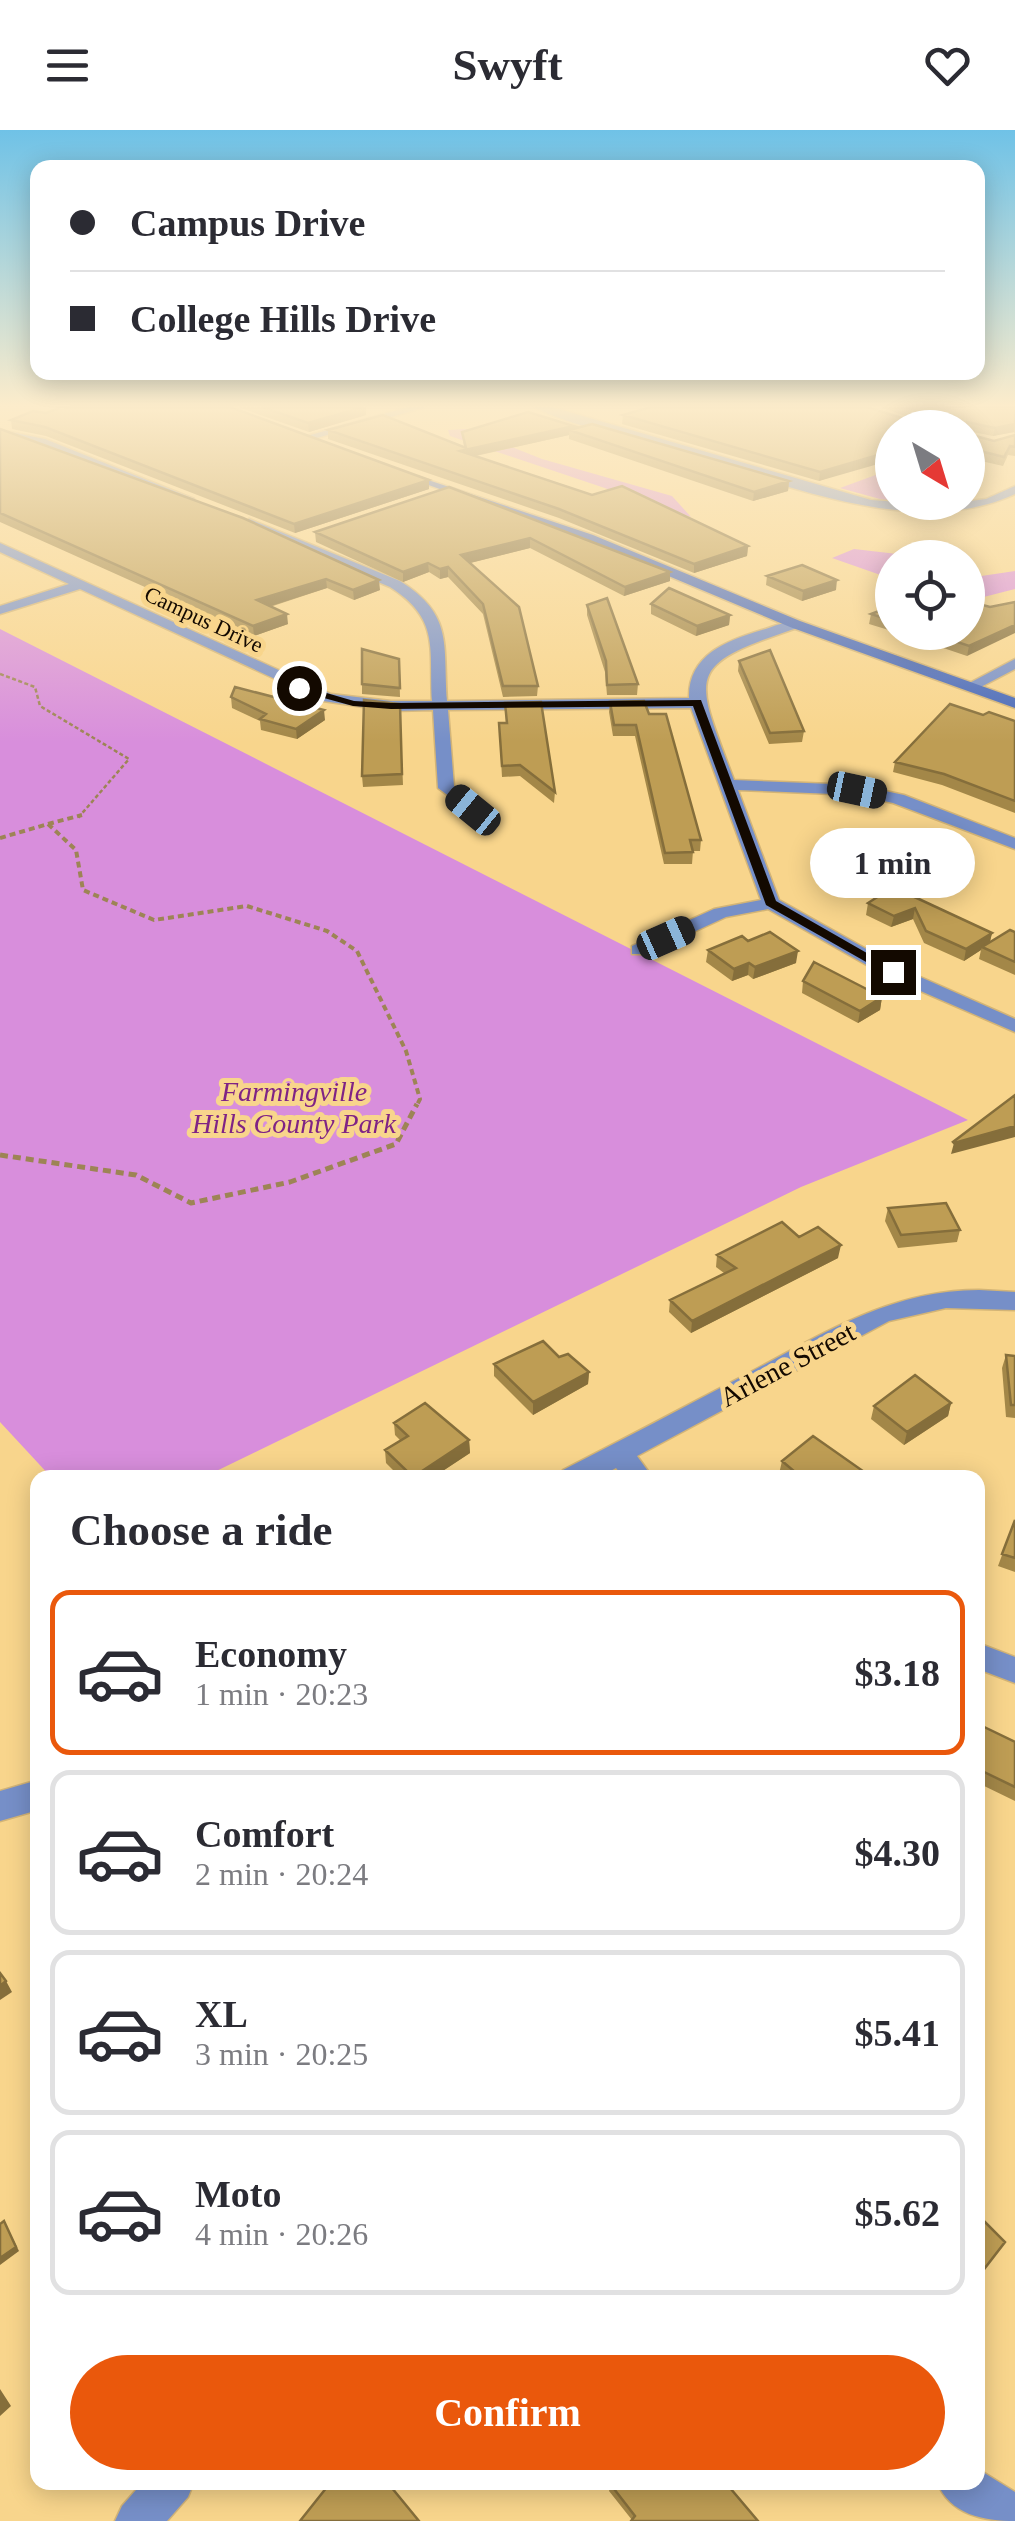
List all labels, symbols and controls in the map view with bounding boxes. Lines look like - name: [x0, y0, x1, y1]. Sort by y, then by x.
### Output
- icon: menu: [40, 38, 95, 93]
- icon: heart: [920, 38, 975, 93]
- text: Swyft: [453, 40, 563, 90]
- text: Campus Drive: [130, 202, 365, 244]
- text: College Hills Drive: [130, 298, 436, 340]
- north arrow: [875, 410, 985, 520]
- map controls: [875, 410, 985, 650]
- button: locate: [875, 540, 985, 650]
- street label: Campus Drive: [141, 581, 267, 658]
- route start: [277, 666, 322, 711]
- car: [825, 769, 889, 811]
- car: [440, 779, 506, 841]
- callout: 1 min: [810, 827, 976, 897]
- text: 1 min: [854, 845, 931, 881]
- car: [632, 912, 700, 964]
- route end: [871, 950, 916, 995]
- park label: Farmingville Hills County Park: [191, 1076, 396, 1139]
- street label: Arlene Street: [714, 1316, 860, 1413]
- text: Choose a ride: [70, 1505, 333, 1555]
- icon: car: [75, 1628, 165, 1718]
- text: Economy: [195, 1633, 347, 1675]
- text: $3.18: [855, 1652, 940, 1694]
- text: 1 min · 20:23: [195, 1676, 368, 1712]
- icon: car: [75, 1808, 165, 1898]
- text: Comfort: [195, 1813, 334, 1855]
- text: $4.30: [855, 1832, 940, 1874]
- text: 2 min · 20:24: [195, 1856, 368, 1892]
- icon: car: [75, 1988, 165, 2078]
- text: XL: [195, 1993, 248, 2035]
- text: $5.41: [855, 2012, 940, 2054]
- text: 3 min · 20:25: [195, 2036, 368, 2072]
- icon: car: [75, 2168, 165, 2258]
- text: Moto: [195, 2173, 282, 2215]
- text: $5.62: [855, 2192, 940, 2234]
- text: 4 min · 20:26: [195, 2216, 368, 2252]
- button: Confirm: [70, 2355, 945, 2470]

